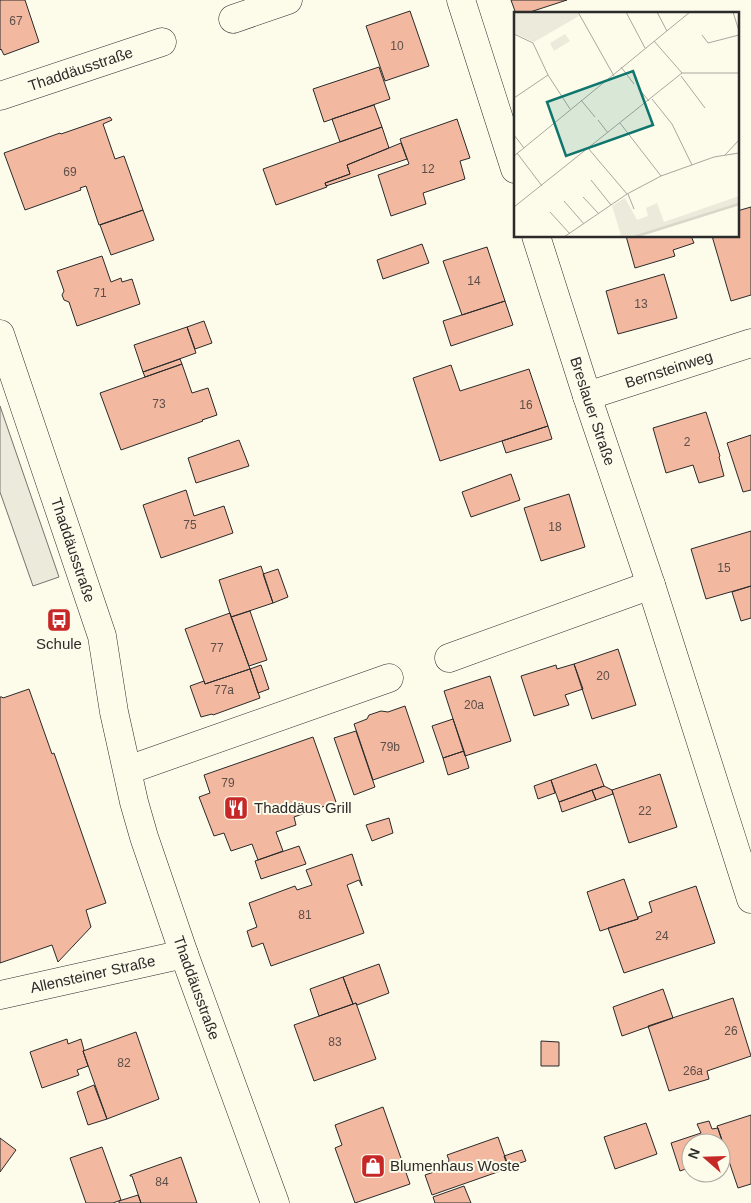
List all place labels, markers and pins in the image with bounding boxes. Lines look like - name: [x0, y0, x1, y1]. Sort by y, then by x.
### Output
- bus stop icon: Schule: [46, 607, 72, 633]
- place label: Schule: [36, 635, 82, 652]
- restaurant icon: Thaddäus Grill: [223, 795, 249, 821]
- place label: Thaddäus Grill: [254, 799, 352, 816]
- shop icon: Blumenhaus Woste: [360, 1153, 386, 1179]
- place label: Blumenhaus Woste: [390, 1157, 520, 1174]

